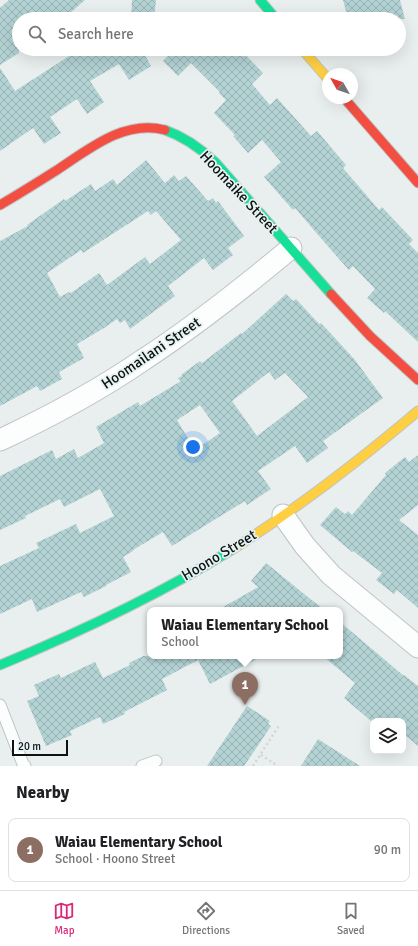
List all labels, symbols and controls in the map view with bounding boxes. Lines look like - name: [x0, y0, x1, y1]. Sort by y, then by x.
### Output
- search box: [12, 12, 406, 56]
- icon: search: [26, 23, 48, 45]
- text: Search here: [58, 25, 134, 43]
- north arrow: [322, 68, 358, 104]
- street label: Hoomaike Street: [196, 147, 282, 237]
- street label: Hoomailani Street: [98, 313, 204, 393]
- your location: [183, 437, 203, 457]
- street label: Hoono Street: [178, 526, 260, 584]
- popup: [147, 607, 343, 659]
- text: Waiau Elementary School: [161, 616, 329, 634]
- text: School: [161, 634, 199, 650]
- pin: 1: [232, 672, 258, 705]
- map controls: [370, 718, 406, 754]
- button: layers: [370, 718, 406, 754]
- scale bar: [12, 738, 68, 757]
- text: 20 m: [18, 740, 41, 753]
- text: Nearby: [16, 782, 69, 803]
- text: Waiau Elementary School: [55, 833, 222, 851]
- text: 1: [26, 842, 34, 858]
- text: 90 m: [374, 842, 401, 858]
- text: School · Hoono Street: [55, 851, 175, 867]
- tab: Map: [53, 900, 75, 937]
- tab: Directions: [182, 900, 230, 937]
- tab: Saved: [337, 900, 365, 937]

